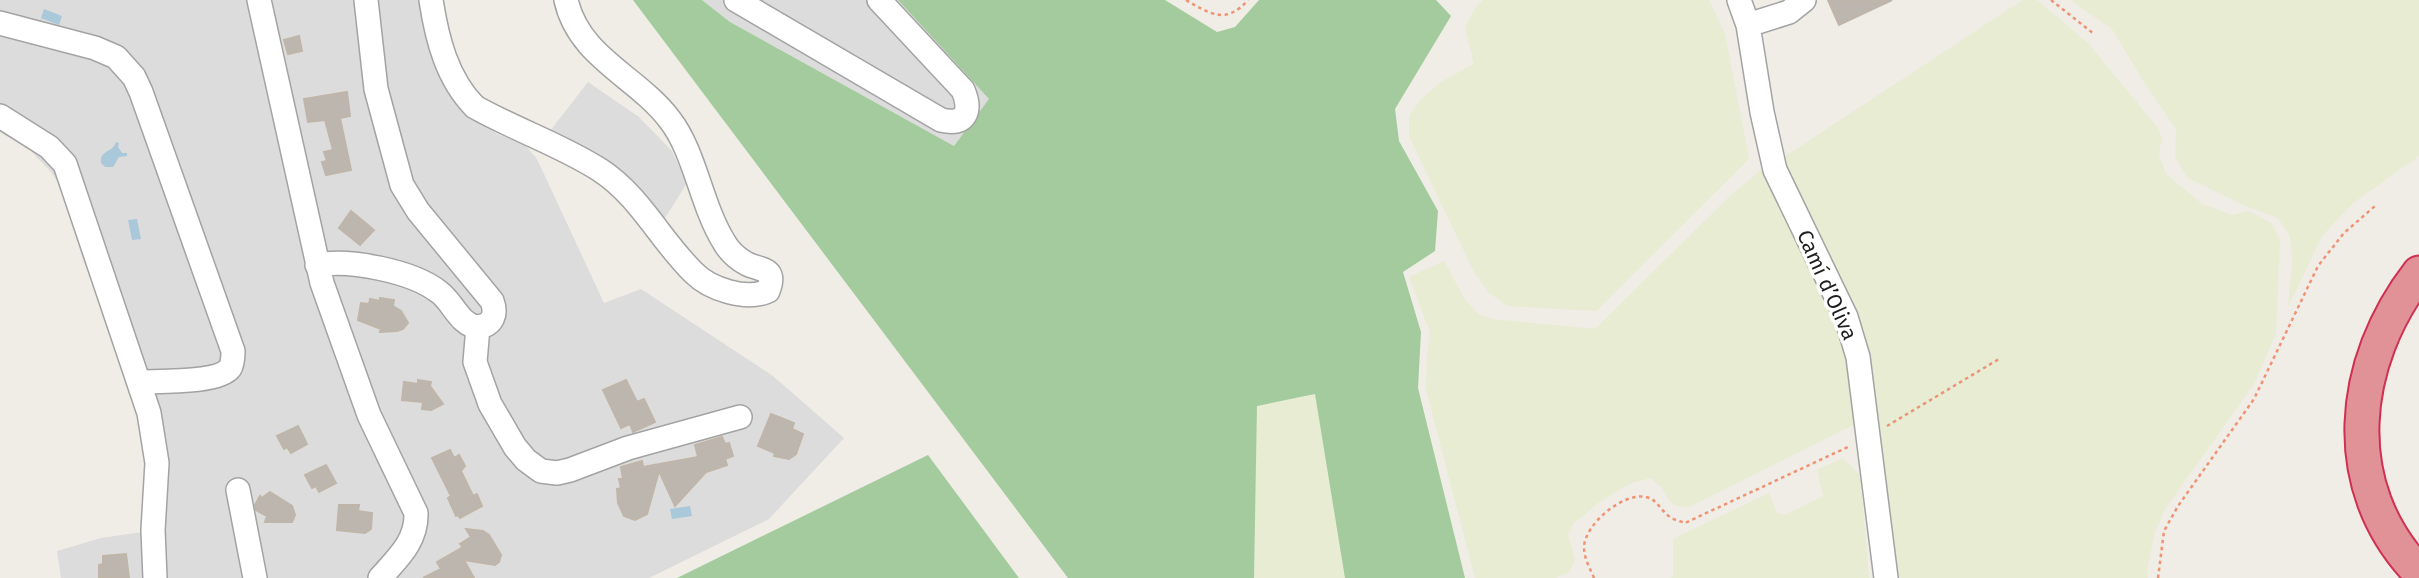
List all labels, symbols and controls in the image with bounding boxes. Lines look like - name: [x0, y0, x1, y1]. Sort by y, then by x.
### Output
- street label: Camí d’Oliva: [1791, 226, 1863, 344]

